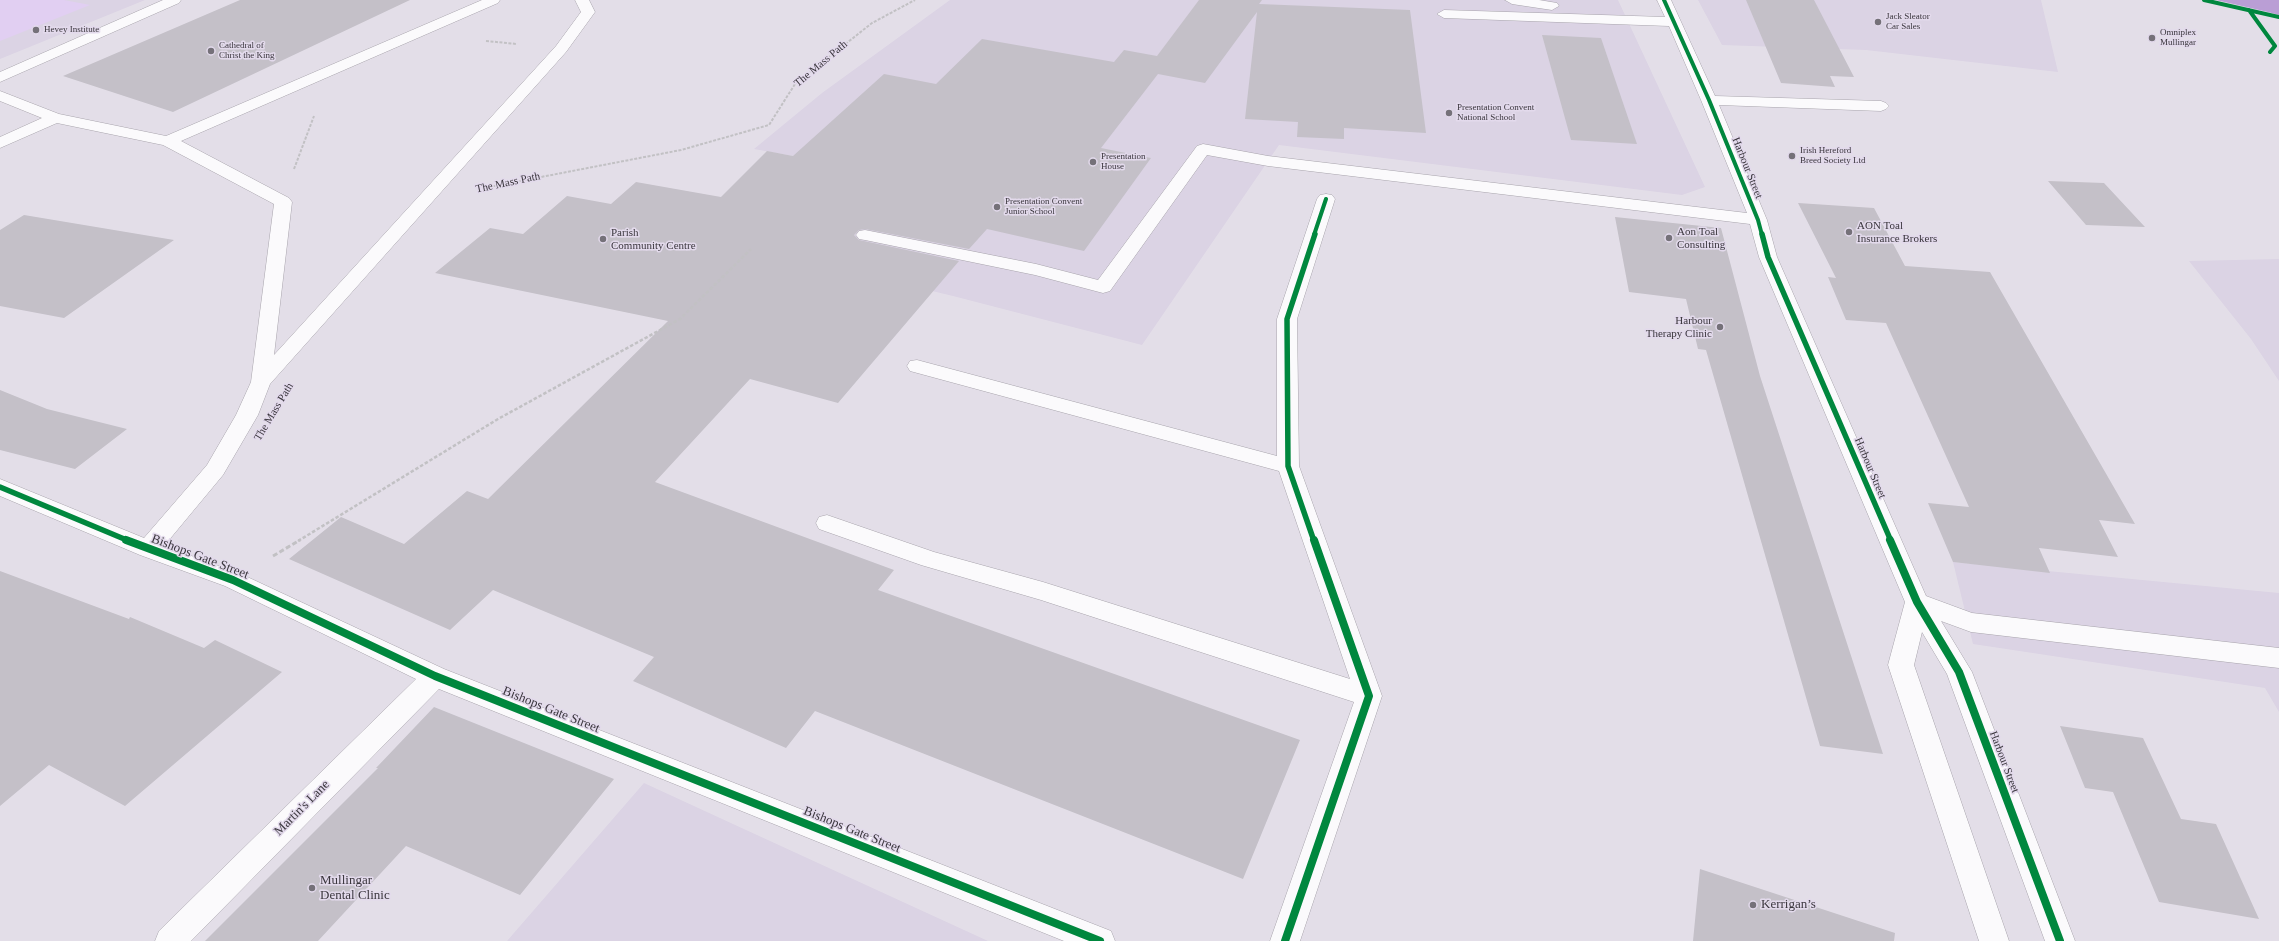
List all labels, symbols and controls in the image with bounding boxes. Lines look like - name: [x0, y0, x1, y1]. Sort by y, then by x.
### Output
- place label: Jack Sleator Car Sales: [1886, 12, 1930, 33]
- marker: Jack Sleator Car Sales: [1873, 17, 1883, 27]
- marker: Hevey Institute: [31, 25, 41, 35]
- place label: Hevey Institute: [44, 25, 99, 35]
- place label: Omniplex Mullingar: [2160, 28, 2196, 49]
- marker: Omniplex Mullingar: [2147, 33, 2157, 43]
- street label: The Mass Path: [792, 38, 850, 90]
- place label: Cathedral of Christ the King: [219, 41, 274, 62]
- marker: Cathedral of Christ the King: [206, 46, 216, 56]
- place label: Presentation Convent National School: [1457, 103, 1534, 124]
- marker: Presentation Convent National School: [1444, 108, 1454, 118]
- street label: Harbour Street: [1729, 135, 1765, 201]
- place label: Irish Hereford Breed Society Ltd: [1800, 146, 1865, 167]
- marker: Irish Hereford Breed Society Ltd: [1787, 151, 1797, 161]
- place label: Presentation House: [1101, 152, 1145, 173]
- marker: Presentation House: [1088, 157, 1098, 167]
- street label: The Mass Path: [475, 170, 541, 196]
- place label: Presentation Convent Junior School: [1005, 197, 1082, 218]
- marker: Presentation Convent Junior School: [992, 202, 1002, 212]
- place label: AON Toal Insurance Brokers: [1857, 219, 1937, 245]
- place label: Aon Toal Consulting: [1677, 225, 1725, 251]
- place label: Parish Community Centre: [611, 226, 696, 252]
- marker: AON Toal Insurance Brokers: [1844, 227, 1854, 237]
- marker: Aon Toal Consulting: [1664, 233, 1674, 243]
- marker: Parish Community Centre: [598, 234, 608, 244]
- place label: Harbour Therapy Clinic: [1646, 314, 1712, 340]
- marker: Harbour Therapy Clinic: [1715, 322, 1725, 332]
- street label: The Mass Path: [252, 381, 296, 443]
- street label: Harbour Street: [1851, 435, 1889, 501]
- street label: Bishops Gate Street: [149, 531, 251, 583]
- street label: Bishops Gate Street: [500, 683, 602, 737]
- street label: Harbour Street: [1986, 729, 2022, 795]
- street label: Martin's Lane: [271, 777, 333, 839]
- street label: Bishops Gate Street: [801, 803, 903, 857]
- place label: Mullingar Dental Clinic: [320, 873, 390, 904]
- marker: Mullingar Dental Clinic: [307, 883, 317, 893]
- place label: Kerrigan’s: [1761, 897, 1816, 913]
- marker: Kerrigan’s: [1748, 900, 1758, 910]

